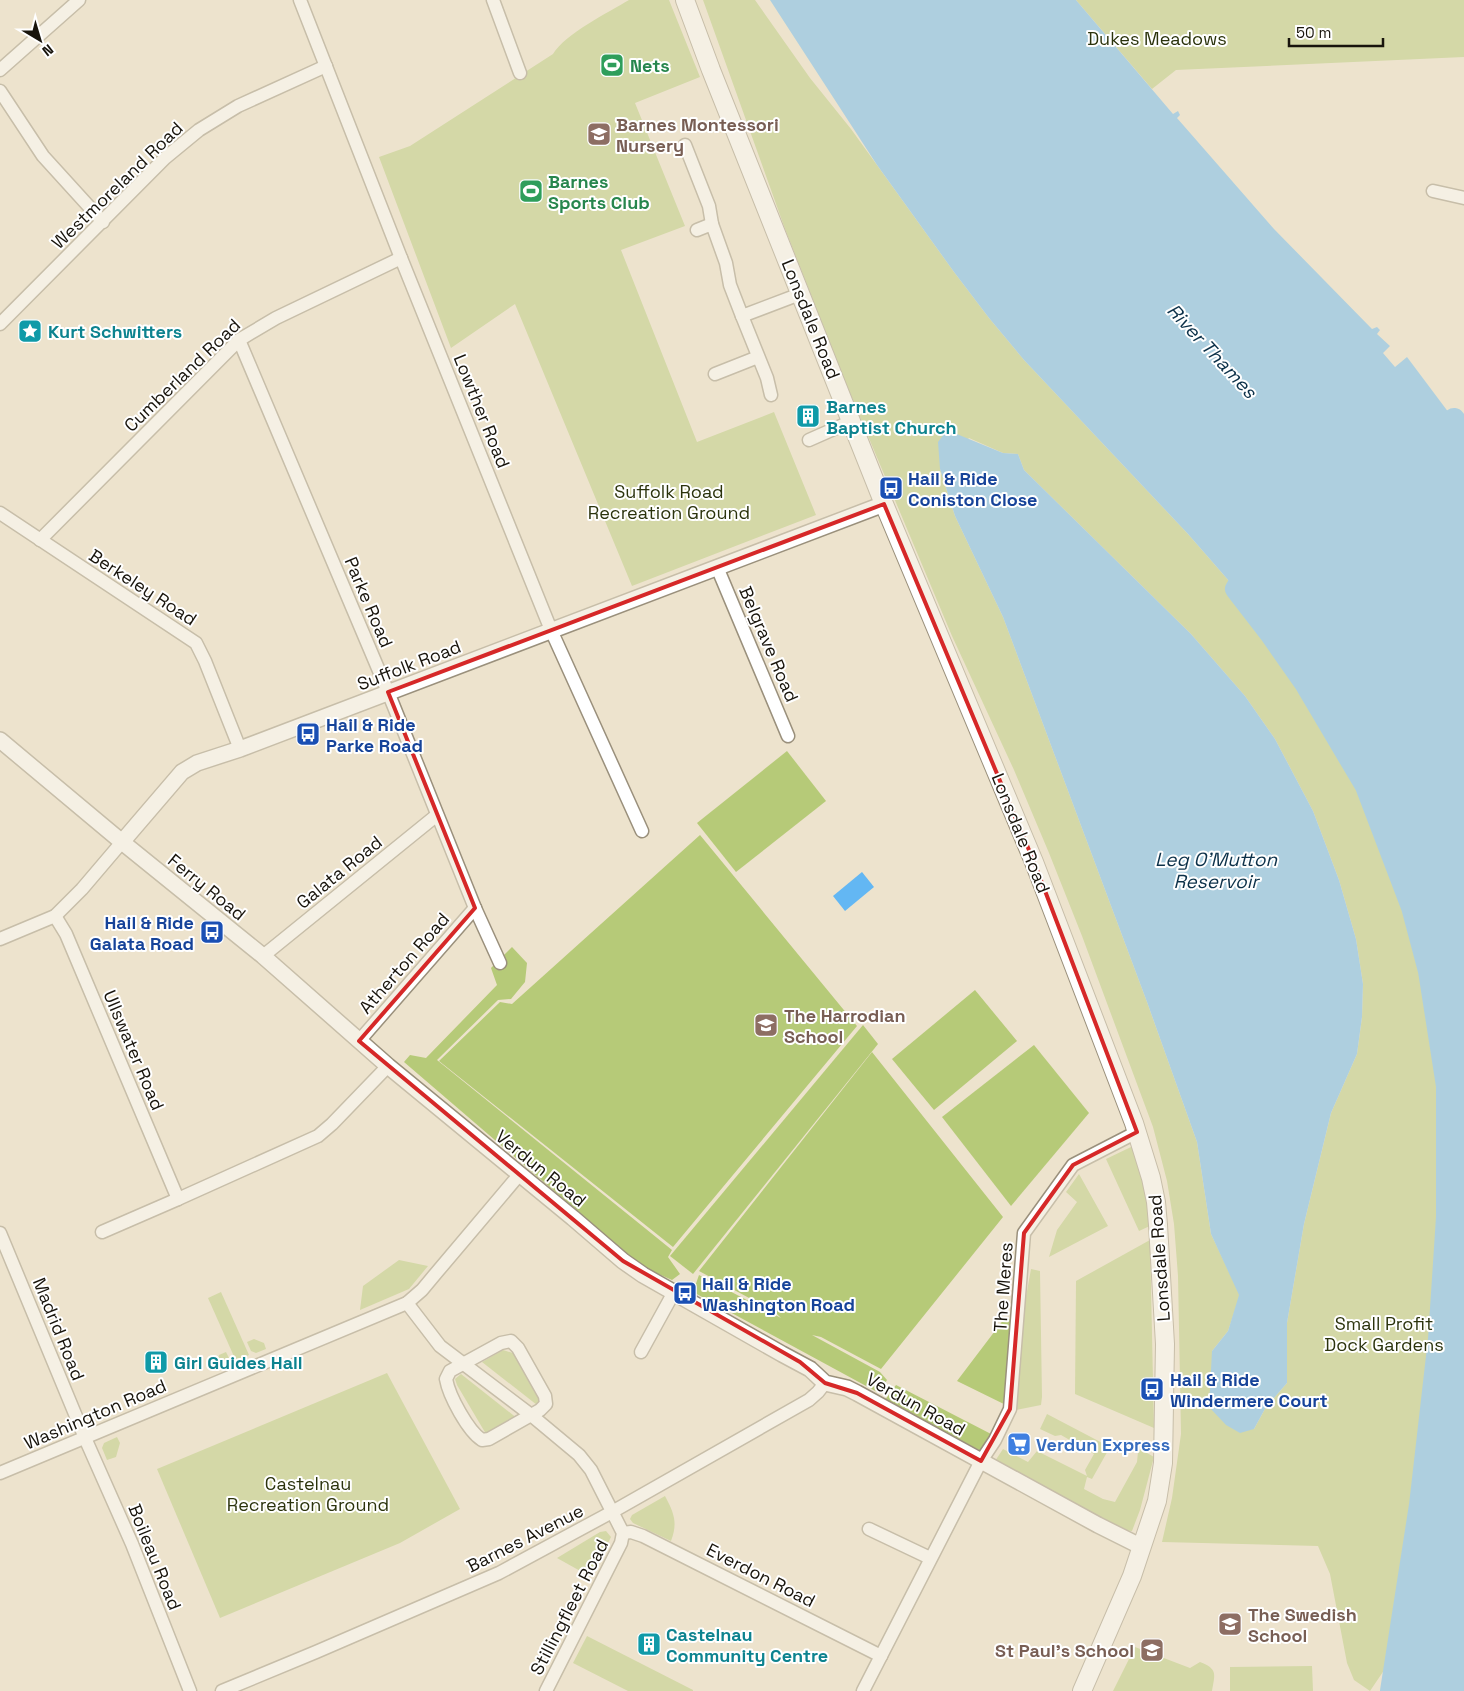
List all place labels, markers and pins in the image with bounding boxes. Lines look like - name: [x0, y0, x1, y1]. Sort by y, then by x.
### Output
- sports icon: Nets: [599, 52, 625, 78]
- place label: Nets: [630, 54, 670, 77]
- place label: Barnes Montessori Nursery: [616, 113, 779, 157]
- school or university icon: Barnes Montessori Nursery: [586, 121, 612, 147]
- place label: Barnes Sports Club: [548, 170, 650, 214]
- sports icon: Barnes Sports Club: [518, 178, 544, 204]
- place icon: Kurt Schwitters: [17, 318, 43, 344]
- place label: Kurt Schwitters: [48, 320, 182, 343]
- place label: Barnes Baptist Church: [826, 395, 957, 439]
- building icon: Barnes Baptist Church: [795, 403, 821, 429]
- place label: Hail & Ride Coniston Close: [908, 467, 1038, 511]
- bus stop icon: Hail & Ride Coniston Close: [878, 475, 904, 501]
- place label: Hail & Ride Parke Road: [326, 713, 423, 757]
- bus stop icon: Hail & Ride Parke Road: [295, 721, 321, 747]
- place label: Hail & Ride Galata Road: [90, 911, 194, 955]
- bus stop icon: Hail & Ride Galata Road: [199, 919, 225, 945]
- place label: The Harrodian School: [784, 1004, 906, 1048]
- school or university icon: The Harrodian School: [753, 1012, 779, 1038]
- place label: Hail & Ride Washington Road: [702, 1272, 855, 1316]
- bus stop icon: Hail & Ride Washington Road: [672, 1280, 698, 1306]
- building icon: Girl Guides Hall: [143, 1349, 169, 1375]
- place label: Girl Guides Hall: [174, 1351, 303, 1374]
- place label: Hail & Ride Windermere Court: [1170, 1368, 1328, 1412]
- bus stop icon: Hail & Ride Windermere Court: [1139, 1376, 1165, 1402]
- supermarket icon: Verdun Express: [1006, 1431, 1032, 1457]
- place label: Verdun Express: [1036, 1433, 1170, 1456]
- place label: The Swedish School: [1248, 1603, 1357, 1647]
- school or university icon: The Swedish School: [1217, 1611, 1243, 1637]
- place label: Castelnau Community Centre: [666, 1623, 828, 1667]
- building icon: Castelnau Community Centre: [636, 1631, 662, 1657]
- school or university icon: St Paul's School: [1139, 1637, 1165, 1663]
- place label: St Paul's School: [995, 1639, 1134, 1662]

